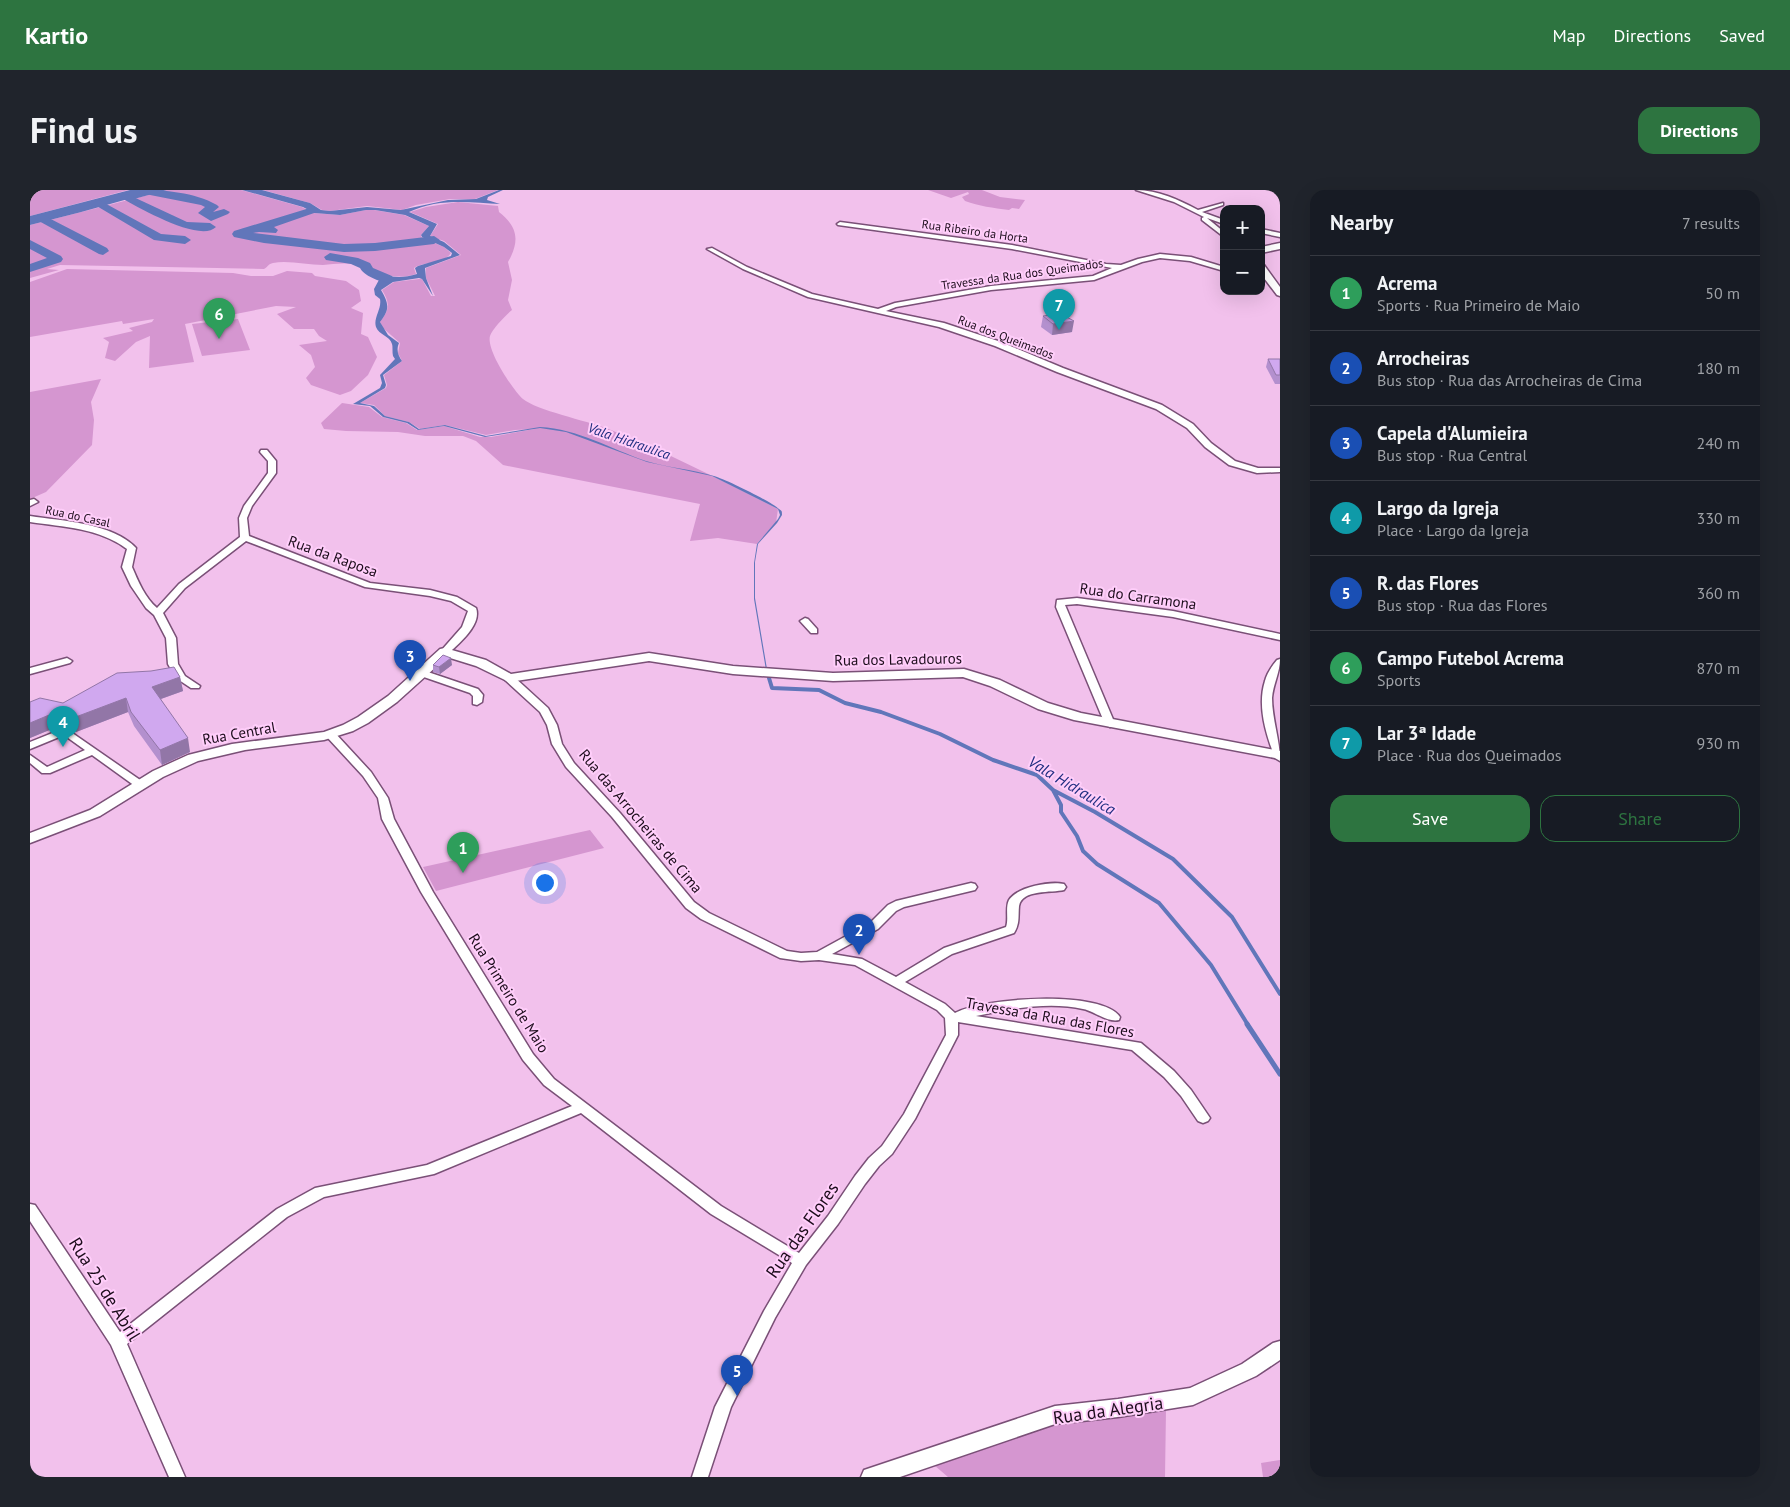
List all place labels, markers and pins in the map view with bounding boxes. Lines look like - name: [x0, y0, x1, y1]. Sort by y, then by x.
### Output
- pin: 7: [1043, 289, 1075, 330]
- pin: 6: [203, 298, 235, 339]
- pin: 3: [394, 640, 426, 681]
- pin: 4: [47, 706, 79, 747]
- pin: 1: [447, 832, 479, 873]
- pin: 2: [843, 914, 875, 955]
- pin: 5: [721, 1355, 753, 1396]

